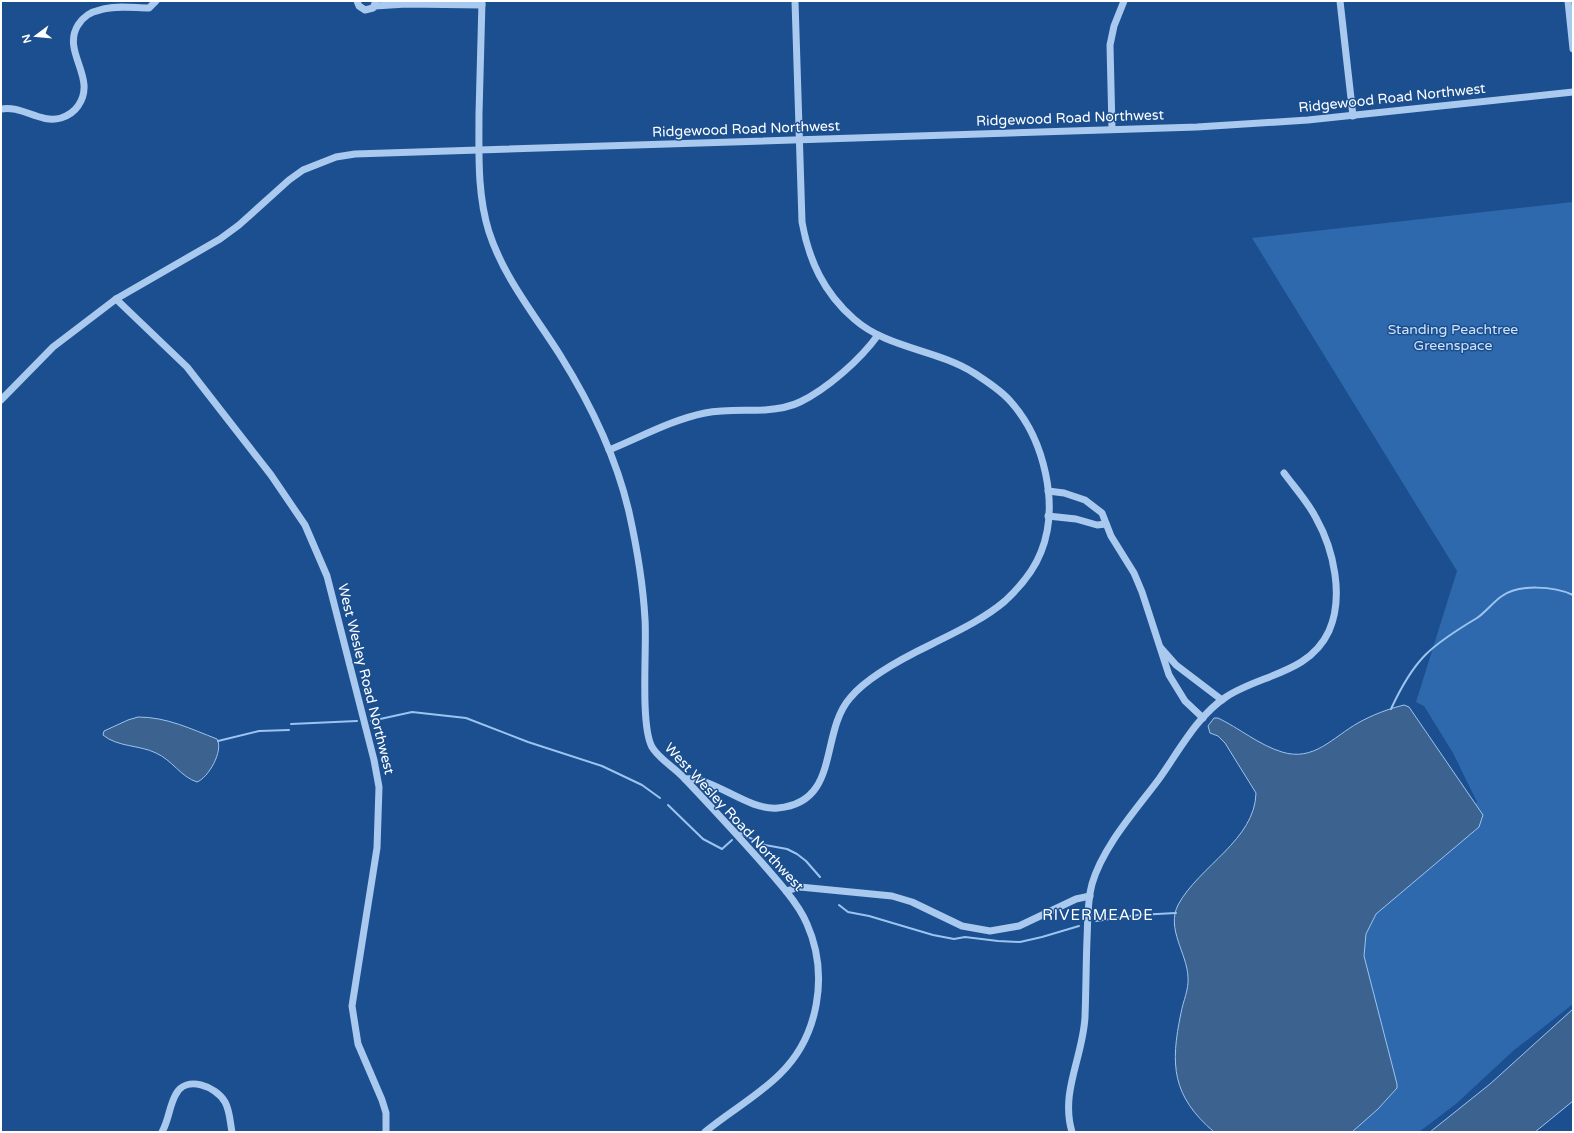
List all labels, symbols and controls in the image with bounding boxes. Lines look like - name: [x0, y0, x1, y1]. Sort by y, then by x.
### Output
- north arrow: [16, 16, 56, 56]
- text: N: [19, 33, 34, 45]
- street label: Ridgewood Road Northwest: [1298, 80, 1487, 116]
- street label: Ridgewood Road Northwest: [976, 106, 1165, 130]
- street label: Ridgewood Road Northwest: [652, 117, 841, 141]
- park label: Standing Peachtree Greenspace: [1388, 321, 1518, 354]
- street label: West Wesley Road Northwest: [334, 582, 398, 777]
- street label: West Wesley Road Northwest: [661, 739, 808, 895]
- district label: RIVERMEADE: [1042, 906, 1154, 924]

